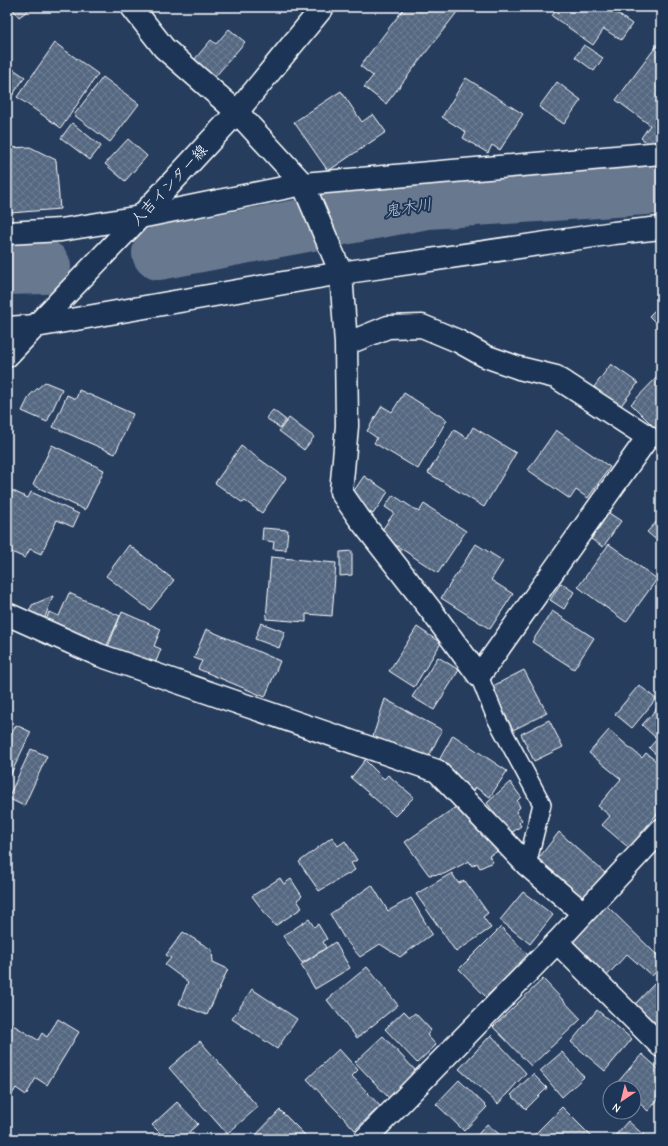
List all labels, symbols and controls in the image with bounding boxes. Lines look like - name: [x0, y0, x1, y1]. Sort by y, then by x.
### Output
- street label: 人吉インター線: [127, 141, 211, 229]
- water label: 鬼木川: [383, 195, 433, 221]
- north arrow: [602, 1080, 642, 1120]
- text: N: [610, 1100, 623, 1115]

